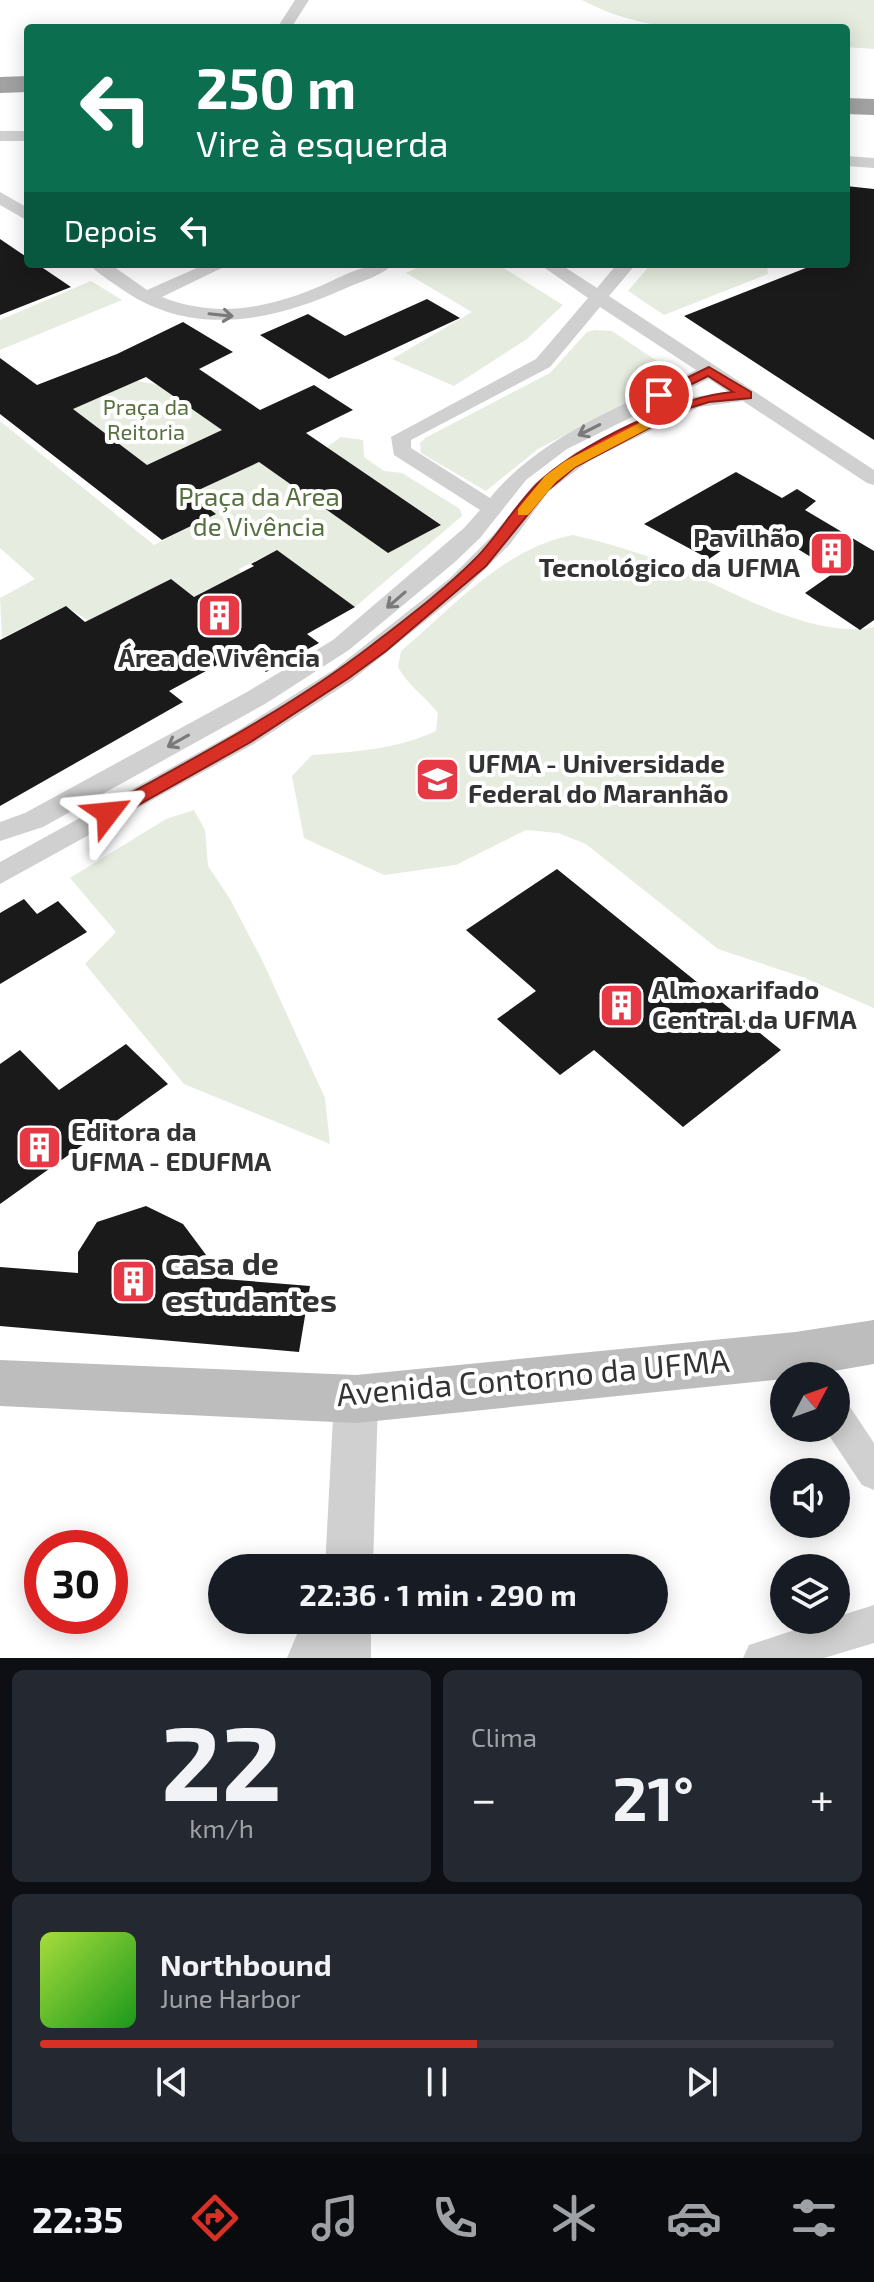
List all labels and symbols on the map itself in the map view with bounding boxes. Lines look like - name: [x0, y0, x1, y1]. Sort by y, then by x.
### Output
- one-way arrow: [208, 308, 234, 323]
- pin: [625, 361, 693, 429]
- park label: Praça da Reitoria: [103, 393, 189, 444]
- one-way arrow: [578, 423, 602, 438]
- park label: Praça da Area de Vivência: [178, 480, 340, 541]
- place label: Pavilhão Tecnológico da UFMA: [539, 521, 800, 582]
- building icon: Pavilhão Tecnológico da UFMA: [807, 529, 855, 577]
- building icon: Área de Vivência: [195, 591, 243, 639]
- one-way arrow: [386, 591, 406, 609]
- place label: Área de Vivência: [118, 641, 320, 672]
- one-way arrow: [167, 733, 190, 749]
- place label: UFMA - Universidade Federal do Maranhão: [468, 747, 729, 808]
- school or university icon: UFMA - Universidade Federal do Maranhão: [413, 755, 461, 803]
- position arrow: [66, 771, 150, 855]
- place label: Almoxarifado Central da UFMA: [652, 973, 857, 1034]
- building icon: Almoxarifado Central da UFMA: [597, 981, 645, 1029]
- place label: Editora da UFMA - EDUFMA: [71, 1115, 271, 1176]
- building icon: Editora da UFMA - EDUFMA: [16, 1123, 64, 1171]
- place label: casa de estudantes: [165, 1243, 337, 1318]
- building icon: casa de estudantes: [110, 1258, 158, 1306]
- street label: Avenida Contorno da UFMA: [335, 1340, 731, 1412]
- north arrow: [770, 1362, 850, 1442]
- speed limit sign: 30: [24, 1530, 128, 1634]

